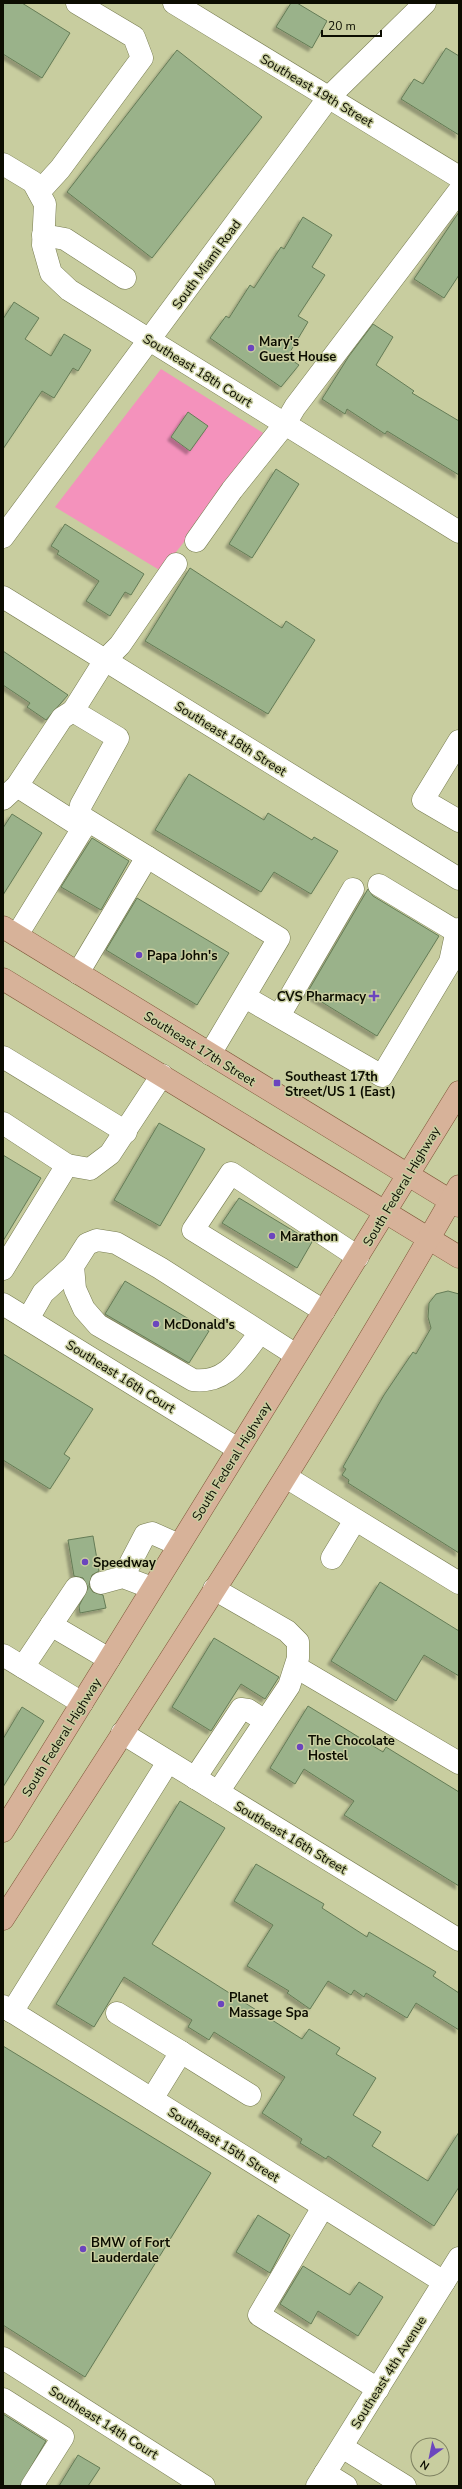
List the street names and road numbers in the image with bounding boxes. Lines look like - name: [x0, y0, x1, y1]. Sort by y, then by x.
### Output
- street label: Southeast 19th Street: [257, 50, 377, 132]
- street label: South Miami Road: [168, 216, 245, 313]
- street label: Southeast 18th Court: [139, 330, 256, 412]
- street label: Southeast 18th Street: [171, 697, 290, 781]
- street label: Southeast 17th Street: [140, 1007, 259, 1091]
- street label: South Federal Highway: [359, 1123, 445, 1250]
- street label: Southeast 16th Court: [62, 1336, 179, 1418]
- street label: South Federal Highway: [188, 1398, 276, 1524]
- street label: South Federal Highway: [18, 1674, 106, 1800]
- street label: Southeast 16th Street: [231, 1797, 351, 1879]
- street label: Southeast 15th Street: [164, 2103, 283, 2187]
- street label: Southeast 4th Avenue: [347, 2313, 431, 2432]
- street label: Southeast 14th Court: [45, 2382, 162, 2464]

